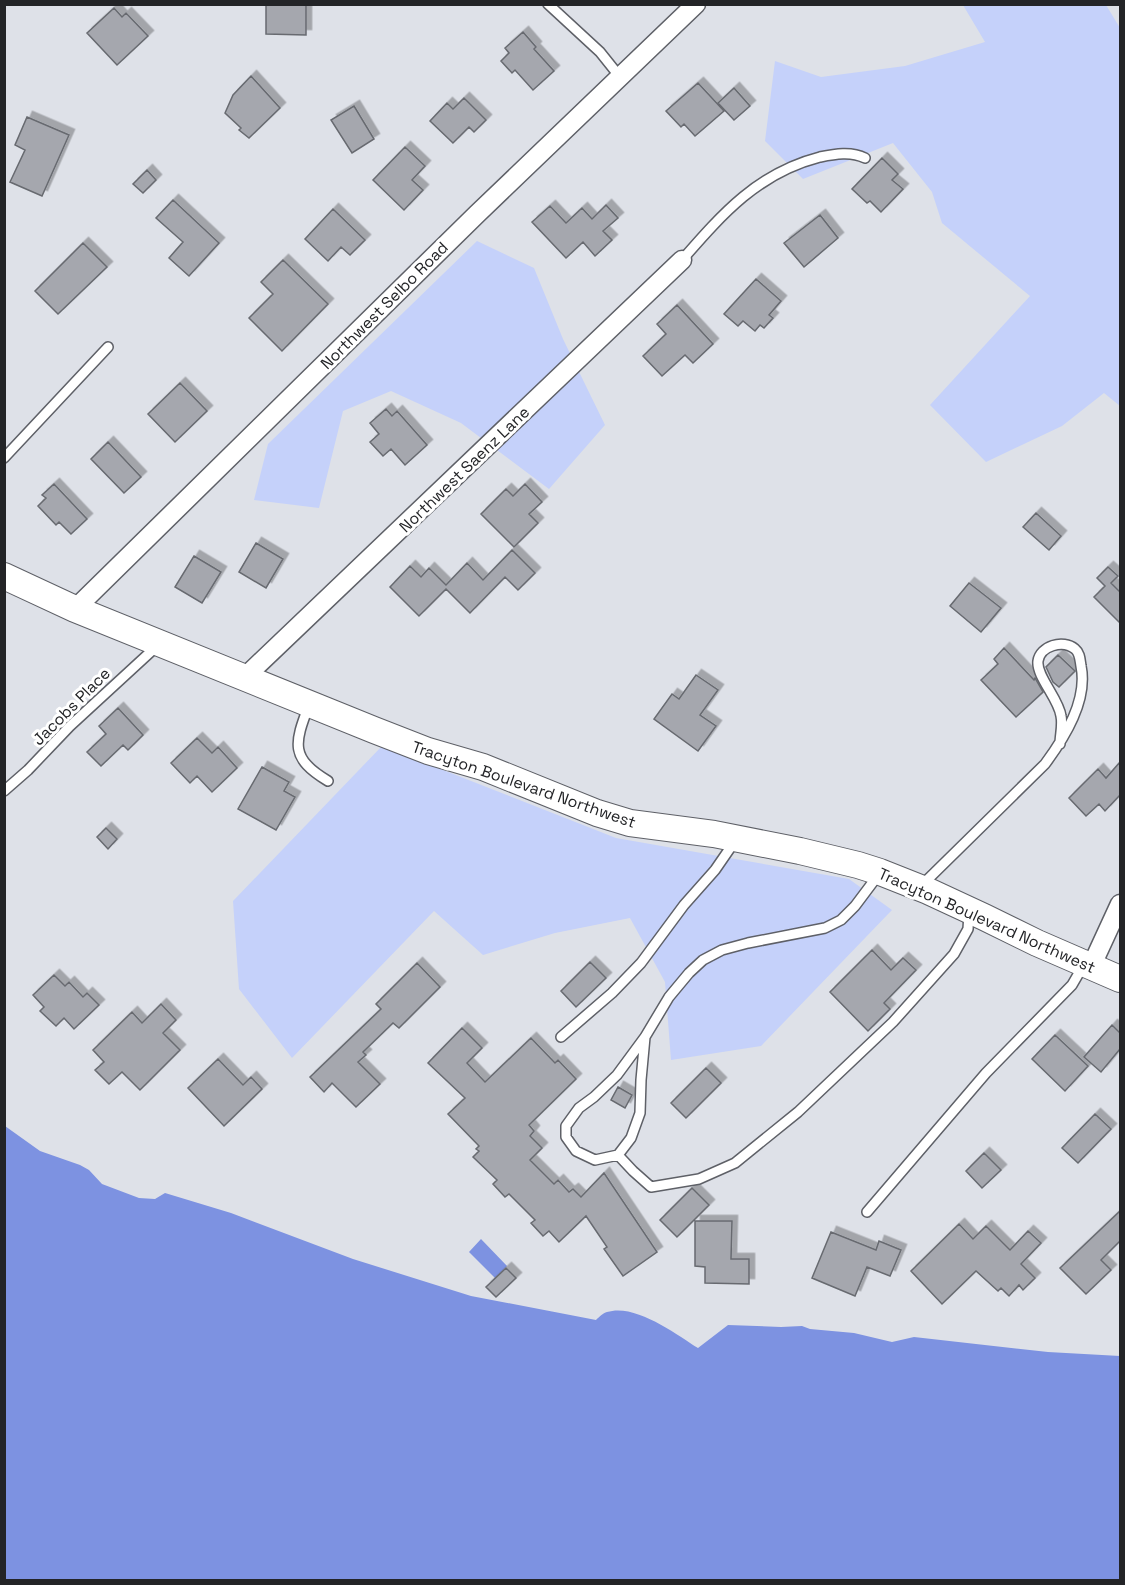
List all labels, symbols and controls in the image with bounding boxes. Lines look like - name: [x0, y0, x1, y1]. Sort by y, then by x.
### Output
- street label: Northwest Selbo Road: [316, 237, 453, 374]
- street label: Northwest Saenz Lane: [395, 402, 534, 537]
- street label: Jacobs Place: [28, 663, 115, 750]
- street label: Tracyton Boulevard Northwest: [409, 736, 639, 833]
- street label: Tracyton Boulevard Northwest: [875, 863, 1099, 978]

